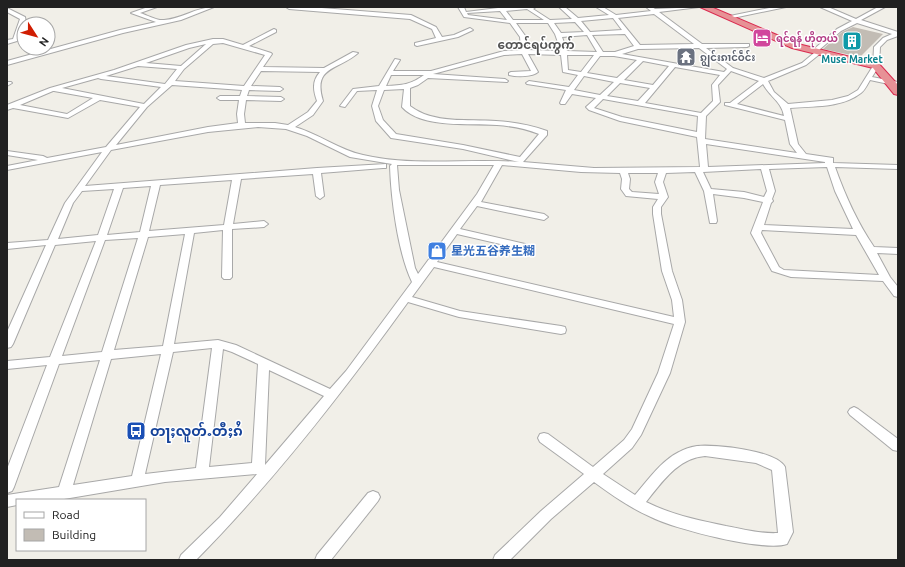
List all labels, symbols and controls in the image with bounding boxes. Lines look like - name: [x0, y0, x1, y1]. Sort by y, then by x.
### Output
- north arrow: [16, 16, 56, 56]
- hotel icon: ရင်ရန် ဟိုတယ်: [751, 27, 773, 49]
- building icon: Muse Market: [841, 30, 863, 52]
- place label: ရင်ရန် ဟိုတယ်: [776, 31, 838, 48]
- text: N: [37, 35, 51, 49]
- district label: တောင်ရပ်ကွက်: [497, 35, 575, 55]
- temple icon: ၵျွင်းၵၢင်ဝဵင်း: [675, 46, 697, 68]
- place label: ၵျွင်းၵၢင်ဝဵင်း: [700, 50, 755, 68]
- place label: Muse Market: [821, 54, 883, 65]
- shop icon: 星光五谷养生糊: [426, 240, 448, 262]
- place label: 星光五谷养生糊: [451, 244, 535, 257]
- bus stop icon: တႃႈလူတ်ႉတီႈၵႆ: [125, 420, 147, 442]
- place label: တႃႈလူတ်ႉတီႈၵႆ: [150, 420, 243, 443]
- legend: [16, 499, 146, 551]
- text: Road: [52, 508, 80, 521]
- text: Building: [52, 528, 96, 541]

